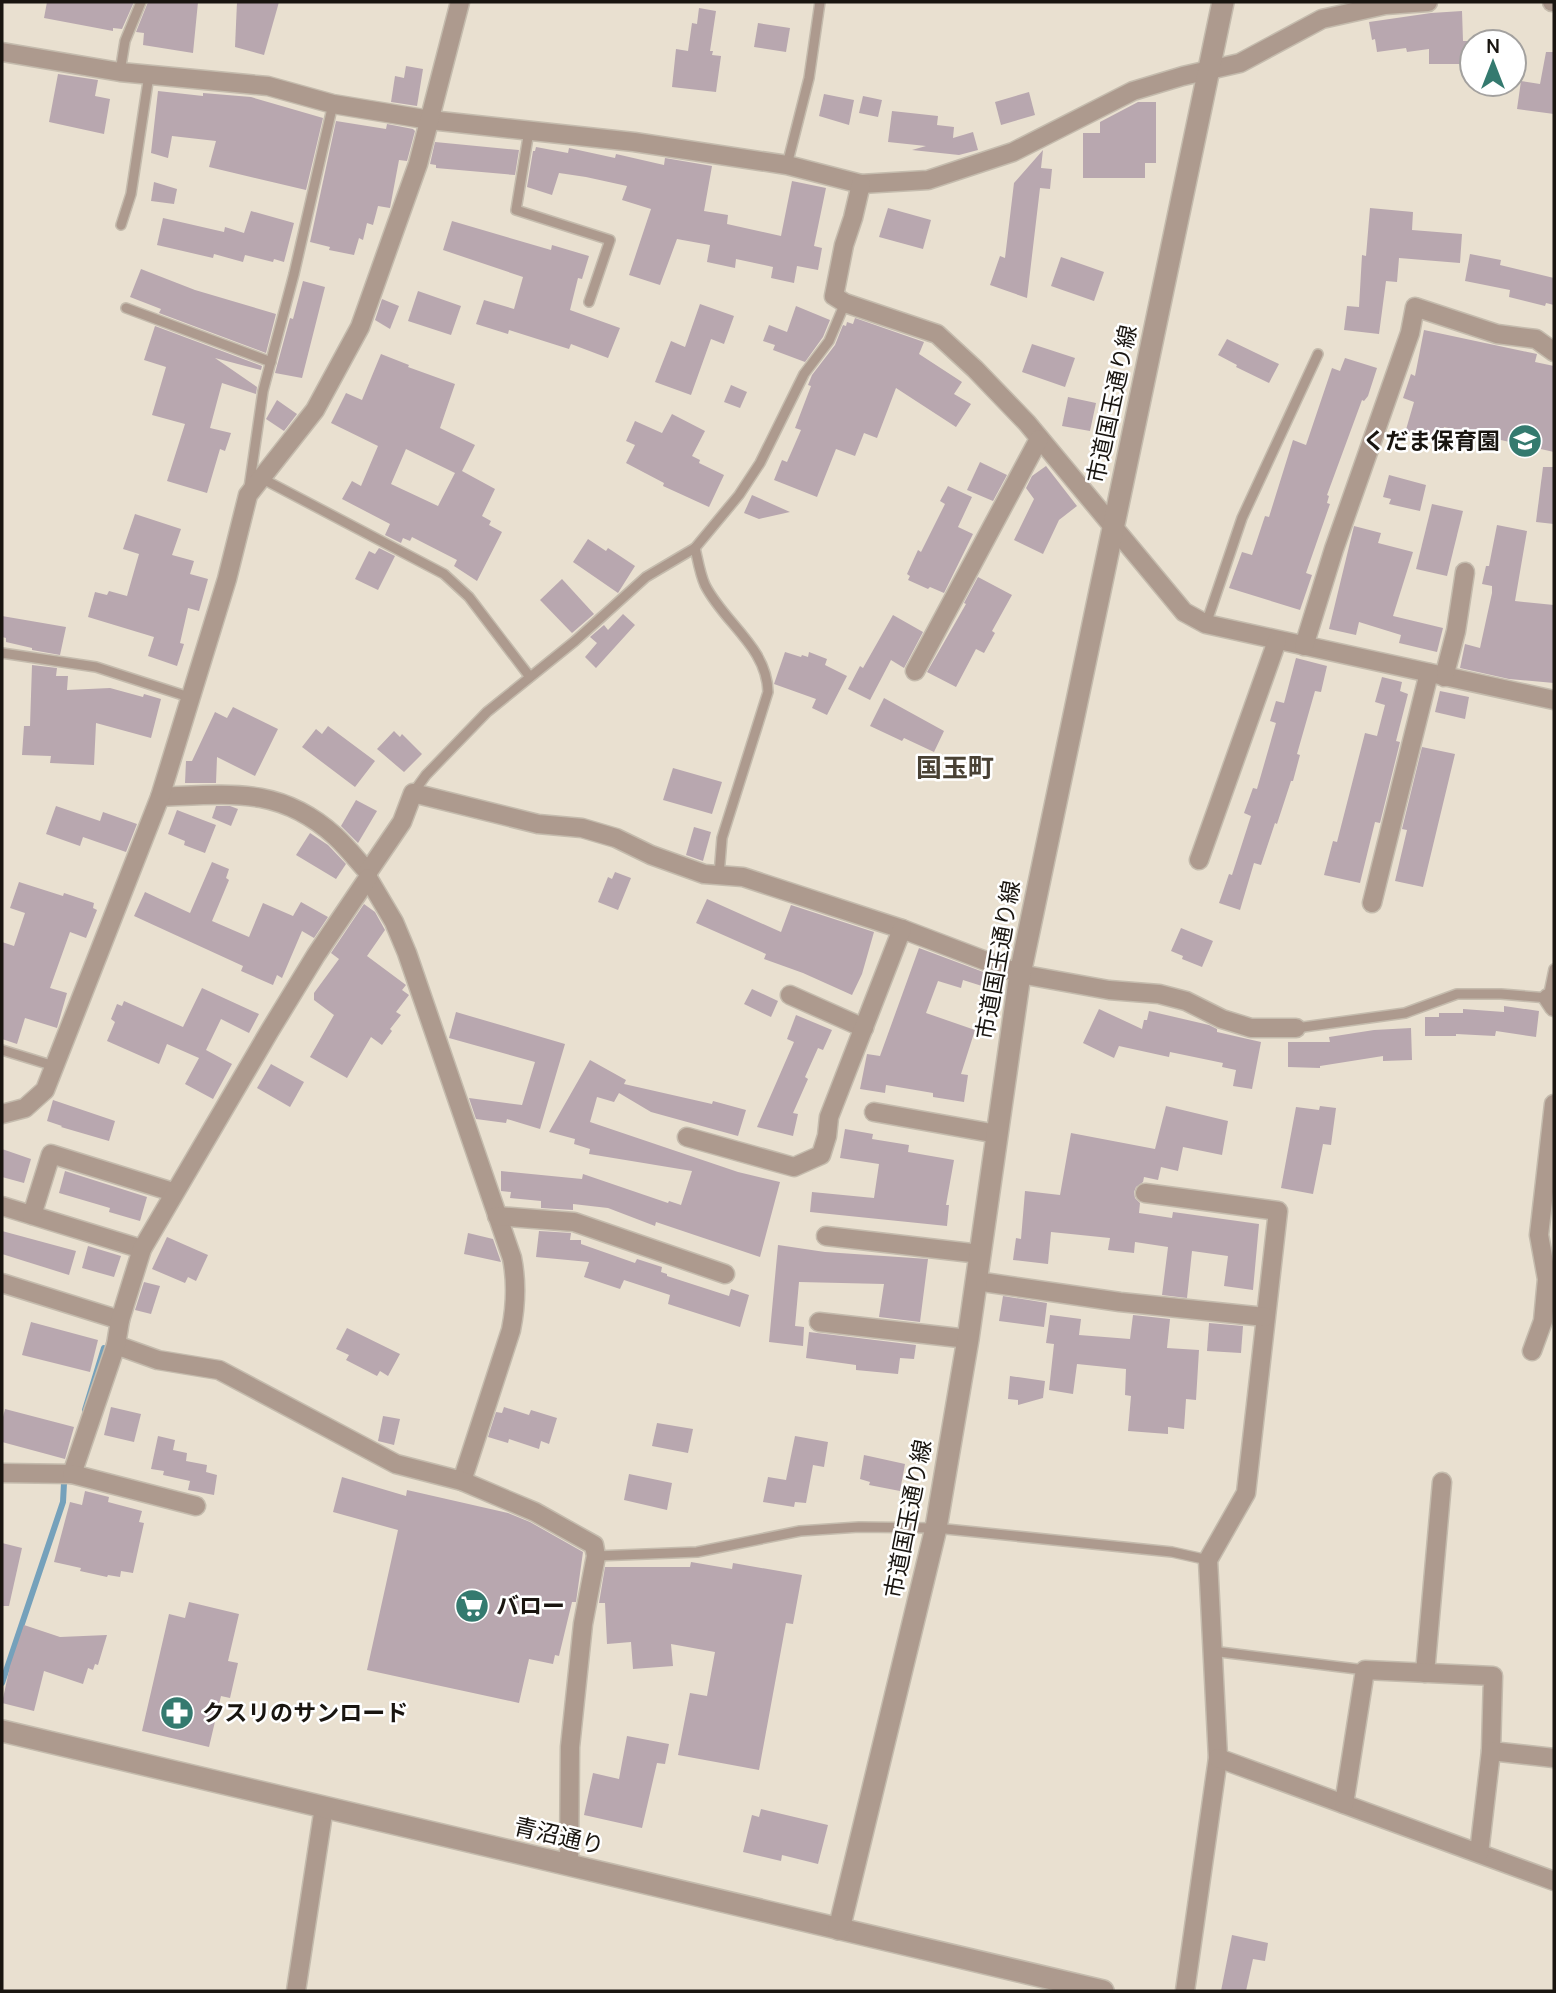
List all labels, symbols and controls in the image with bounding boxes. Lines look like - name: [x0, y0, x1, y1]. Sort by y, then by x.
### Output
- north arrow: [1458, 28, 1528, 98]
- text: N: [1486, 33, 1500, 59]
- street label: 市道国玉通り線: [1079, 322, 1143, 486]
- school or university icon: くだま保育園: [1506, 422, 1544, 460]
- place label: くだま保育園: [1362, 424, 1500, 456]
- district label: 国玉町: [916, 749, 994, 785]
- street label: 市道国玉通り線: [967, 878, 1027, 1042]
- street label: 市道国玉通り線: [876, 1437, 938, 1601]
- supermarket icon: バロー: [453, 1587, 491, 1625]
- place label: バロー: [496, 1589, 565, 1621]
- pharmacy icon: クスリのサンロード: [158, 1694, 196, 1732]
- place label: クスリのサンロード: [202, 1696, 408, 1728]
- street label: 青沼通り: [511, 1809, 608, 1861]

